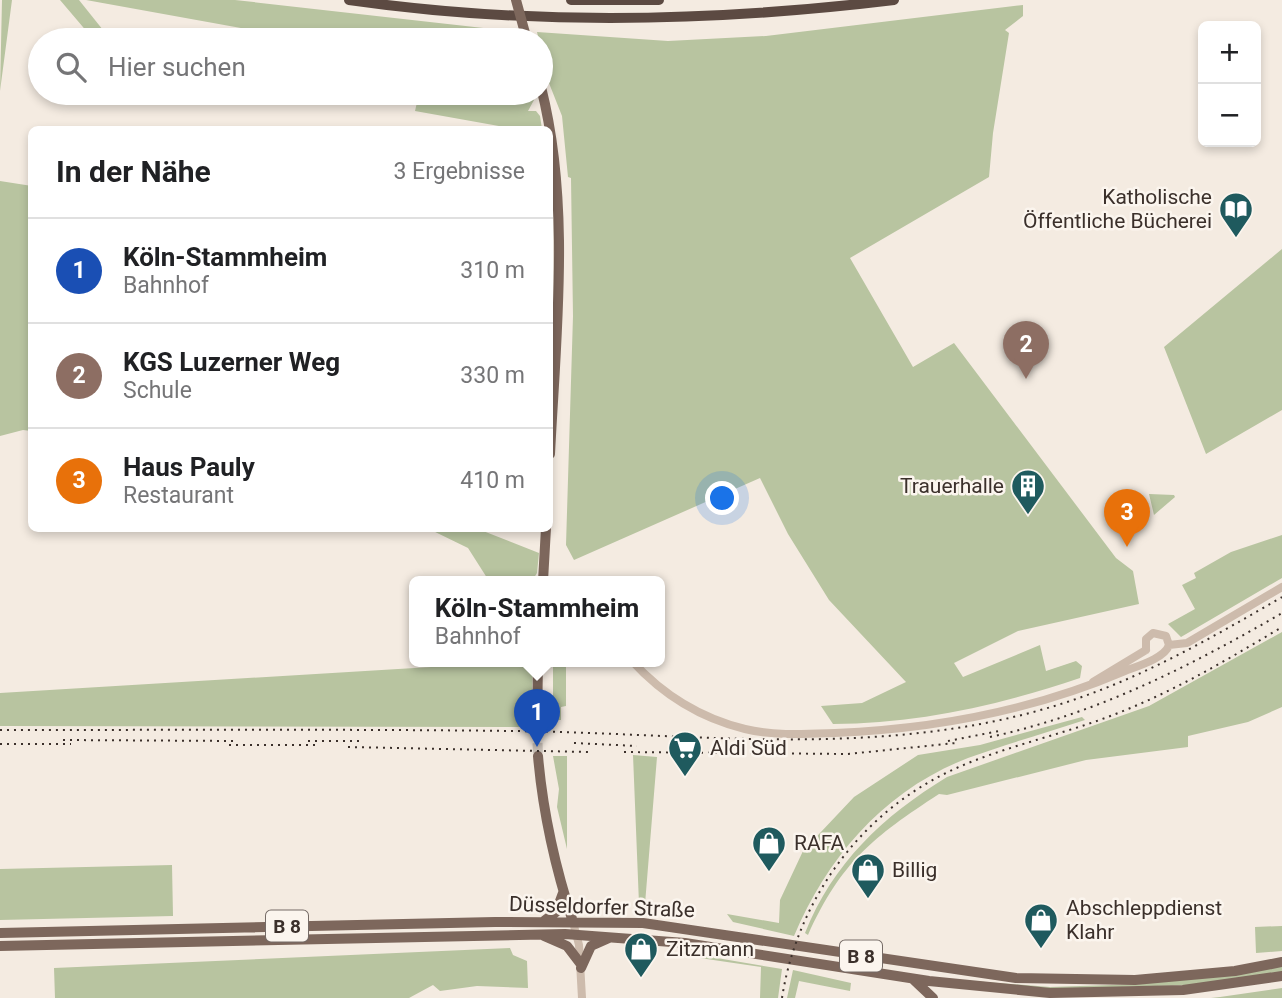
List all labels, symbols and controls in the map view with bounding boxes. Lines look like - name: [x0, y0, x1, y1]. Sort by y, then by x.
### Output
- map controls: [1198, 21, 1261, 147]
- button: +: [1198, 21, 1261, 84]
- search box: [28, 28, 553, 105]
- icon: search: [52, 48, 90, 86]
- text: Hier suchen: [108, 52, 246, 82]
- button: −: [1198, 84, 1261, 147]
- text: In der Nähe: [56, 154, 211, 189]
- text: 3 Ergebnisse: [393, 158, 525, 185]
- place label: Katholische Öffentliche Bücherei: [1023, 185, 1212, 233]
- library icon: Katholische Öffentliche Bücherei: [1217, 190, 1255, 239]
- text: Köln-Stammheim: [123, 242, 327, 272]
- text: 1: [72, 257, 86, 284]
- text: 310 m: [460, 257, 525, 284]
- text: Bahnhof: [123, 272, 209, 299]
- pin: 2: [1003, 321, 1049, 379]
- text: KGS Luzerner Weg: [123, 347, 340, 377]
- text: 2: [72, 362, 86, 389]
- text: 330 m: [460, 362, 525, 389]
- text: Schule: [123, 377, 192, 404]
- text: Haus Pauly: [123, 452, 255, 482]
- text: 3: [72, 467, 86, 494]
- text: 410 m: [460, 467, 525, 494]
- building icon: Trauerhalle: [1009, 467, 1047, 516]
- place label: Trauerhalle: [900, 474, 1004, 498]
- your location: [705, 481, 739, 515]
- text: Restaurant: [123, 482, 234, 509]
- pin: 3: [1104, 489, 1150, 547]
- popup: [409, 576, 665, 667]
- text: Köln-Stammheim: [435, 593, 639, 623]
- text: Bahnhof: [435, 623, 521, 650]
- pin: 1: [514, 689, 560, 747]
- supermarket icon: Aldi Süd: [666, 729, 704, 778]
- place label: Aldi Süd: [710, 736, 787, 760]
- shop icon: RAFA: [750, 824, 788, 873]
- place label: RAFA: [794, 831, 845, 855]
- shop icon: Billig: [849, 851, 887, 900]
- place label: Billig: [892, 858, 937, 882]
- street label: Düsseldorfer Straße: [509, 892, 695, 922]
- place label: Abschleppdienst Klahr: [1066, 896, 1222, 944]
- shop icon: Abschleppdienst Klahr: [1022, 901, 1060, 950]
- road number: B 8: [266, 910, 308, 942]
- shop icon: Zitzmann: [622, 930, 660, 979]
- place label: Zitzmann: [666, 937, 754, 961]
- road number: B 8: [840, 940, 882, 972]

